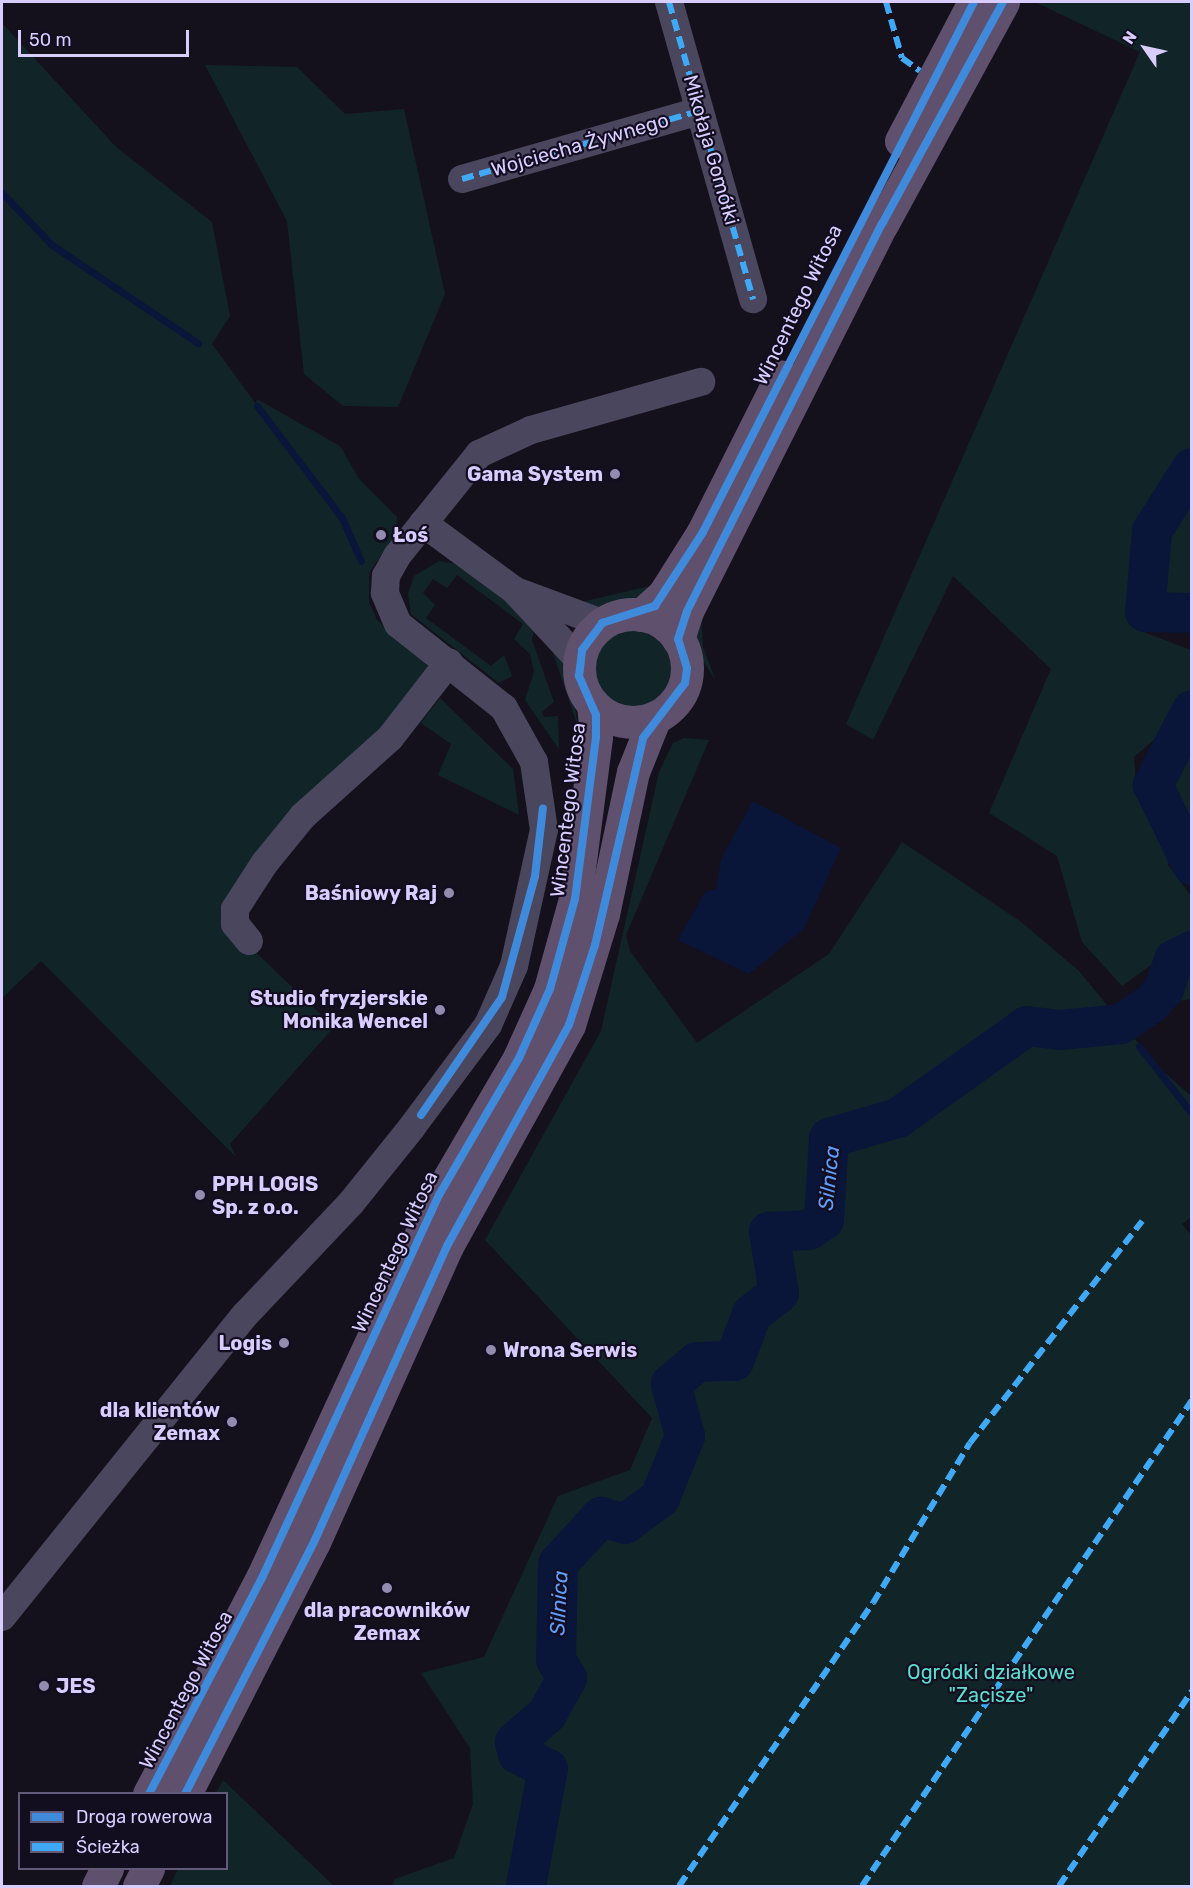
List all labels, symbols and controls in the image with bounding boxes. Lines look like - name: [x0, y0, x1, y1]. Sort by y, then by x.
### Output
- scale bar: [21, 18, 192, 56]
- north arrow: [1115, 18, 1175, 78]
- text: N: [1119, 28, 1141, 48]
- text: 50 m: [29, 29, 72, 51]
- street label: Mikołaja Gomółki: [678, 72, 744, 228]
- street label: Wojciecha Żywnego: [488, 108, 672, 182]
- street label: Wincentego Witosa: [749, 221, 847, 389]
- place label: Gama System: [467, 462, 603, 486]
- marker: Gama System: [608, 467, 622, 481]
- place label: Łoś: [393, 523, 428, 547]
- marker: Łoś: [374, 528, 388, 542]
- street label: Wincentego Witosa: [545, 721, 591, 899]
- place label: Baśniowy Raj: [304, 881, 437, 905]
- marker: Baśniowy Raj: [442, 886, 456, 900]
- place label: Studio fryzjerskie Monika Wencel: [250, 987, 428, 1034]
- marker: Studio fryzjerskie Monika Wencel: [433, 1003, 447, 1017]
- water label: Silnica: [813, 1144, 845, 1212]
- street label: Wincentego Witosa: [347, 1167, 443, 1337]
- place label: PPH LOGIS Sp. z o.o.: [212, 1172, 318, 1219]
- marker: PPH LOGIS Sp. z o.o.: [193, 1188, 207, 1202]
- place label: Logis: [218, 1331, 272, 1355]
- marker: Logis: [277, 1336, 291, 1350]
- place label: Wrona Serwis: [503, 1338, 637, 1362]
- marker: Wrona Serwis: [484, 1343, 498, 1357]
- place label: dla klientów Zemax: [100, 1398, 220, 1445]
- marker: dla klientów Zemax: [225, 1415, 239, 1429]
- water label: Silnica: [545, 1570, 573, 1636]
- marker: dla pracowników Zemax: [380, 1581, 394, 1595]
- place label: dla pracowników Zemax: [304, 1598, 470, 1645]
- street label: Wincentego Witosa: [134, 1607, 238, 1773]
- park label: Ogródki działkowe "Zacisze": [907, 1661, 1075, 1708]
- place label: JES: [56, 1674, 95, 1698]
- marker: JES: [37, 1679, 51, 1693]
- legend: [18, 1792, 228, 1870]
- text: Droga rowerowa: [76, 1806, 212, 1828]
- text: Ścieżka: [76, 1836, 140, 1858]

